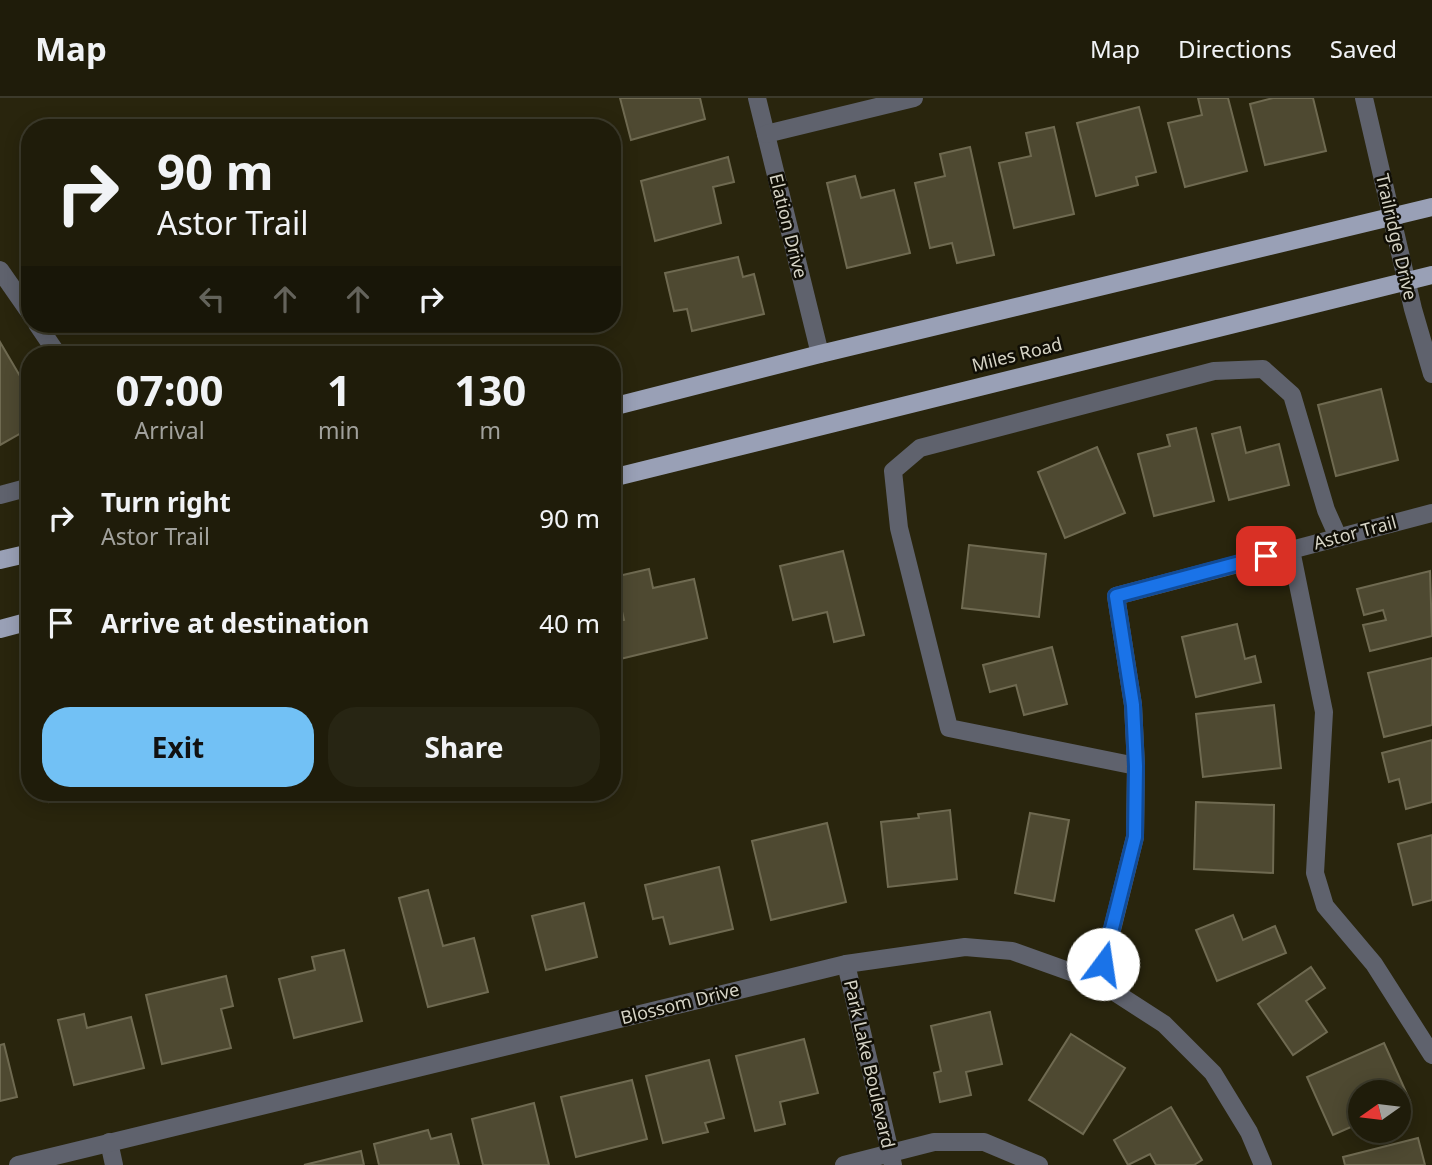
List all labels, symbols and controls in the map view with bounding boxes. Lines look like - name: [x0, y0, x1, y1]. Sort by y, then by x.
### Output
- text: Map: [35, 26, 107, 71]
- text: Map: [1090, 32, 1140, 65]
- text: Directions: [1178, 32, 1292, 65]
- text: Saved: [1330, 32, 1397, 65]
- text: 90 m: [157, 138, 274, 204]
- icon: right: [42, 147, 133, 238]
- street label: Elation Drive: [764, 171, 814, 281]
- street label: Trailridge Drive: [1371, 171, 1423, 302]
- text: Astor Trail: [157, 201, 308, 244]
- icon: left: [193, 280, 231, 318]
- icon: ahead: [266, 280, 304, 318]
- icon: ahead: [339, 280, 377, 318]
- icon: right: [412, 280, 450, 318]
- street label: Miles Road: [969, 331, 1064, 377]
- text: 07:00: [116, 361, 223, 418]
- text: 1: [327, 361, 351, 418]
- text: 130: [454, 361, 526, 418]
- text: Arrival: [134, 414, 205, 446]
- text: min: [318, 414, 360, 446]
- text: m: [480, 414, 501, 446]
- text: Turn right: [101, 484, 231, 520]
- icon: right: [42, 499, 80, 537]
- text: 90 m: [539, 500, 600, 536]
- street label: Astor Trail: [1310, 509, 1399, 555]
- text: Astor Trail: [101, 520, 210, 552]
- pin: [1236, 526, 1296, 586]
- icon: arrive: [1247, 537, 1285, 575]
- icon: arrive: [42, 604, 80, 642]
- text: Arrive at destination: [101, 605, 370, 641]
- text: 40 m: [539, 605, 600, 641]
- button: Exit: [42, 707, 314, 787]
- button: Share: [328, 707, 600, 787]
- position arrow: [1066, 927, 1140, 1001]
- street label: Blossom Drive: [618, 977, 742, 1029]
- street label: Park Lake Boulevard: [839, 977, 901, 1150]
- north arrow: [1348, 1080, 1410, 1143]
- map controls: [1348, 1080, 1411, 1143]

